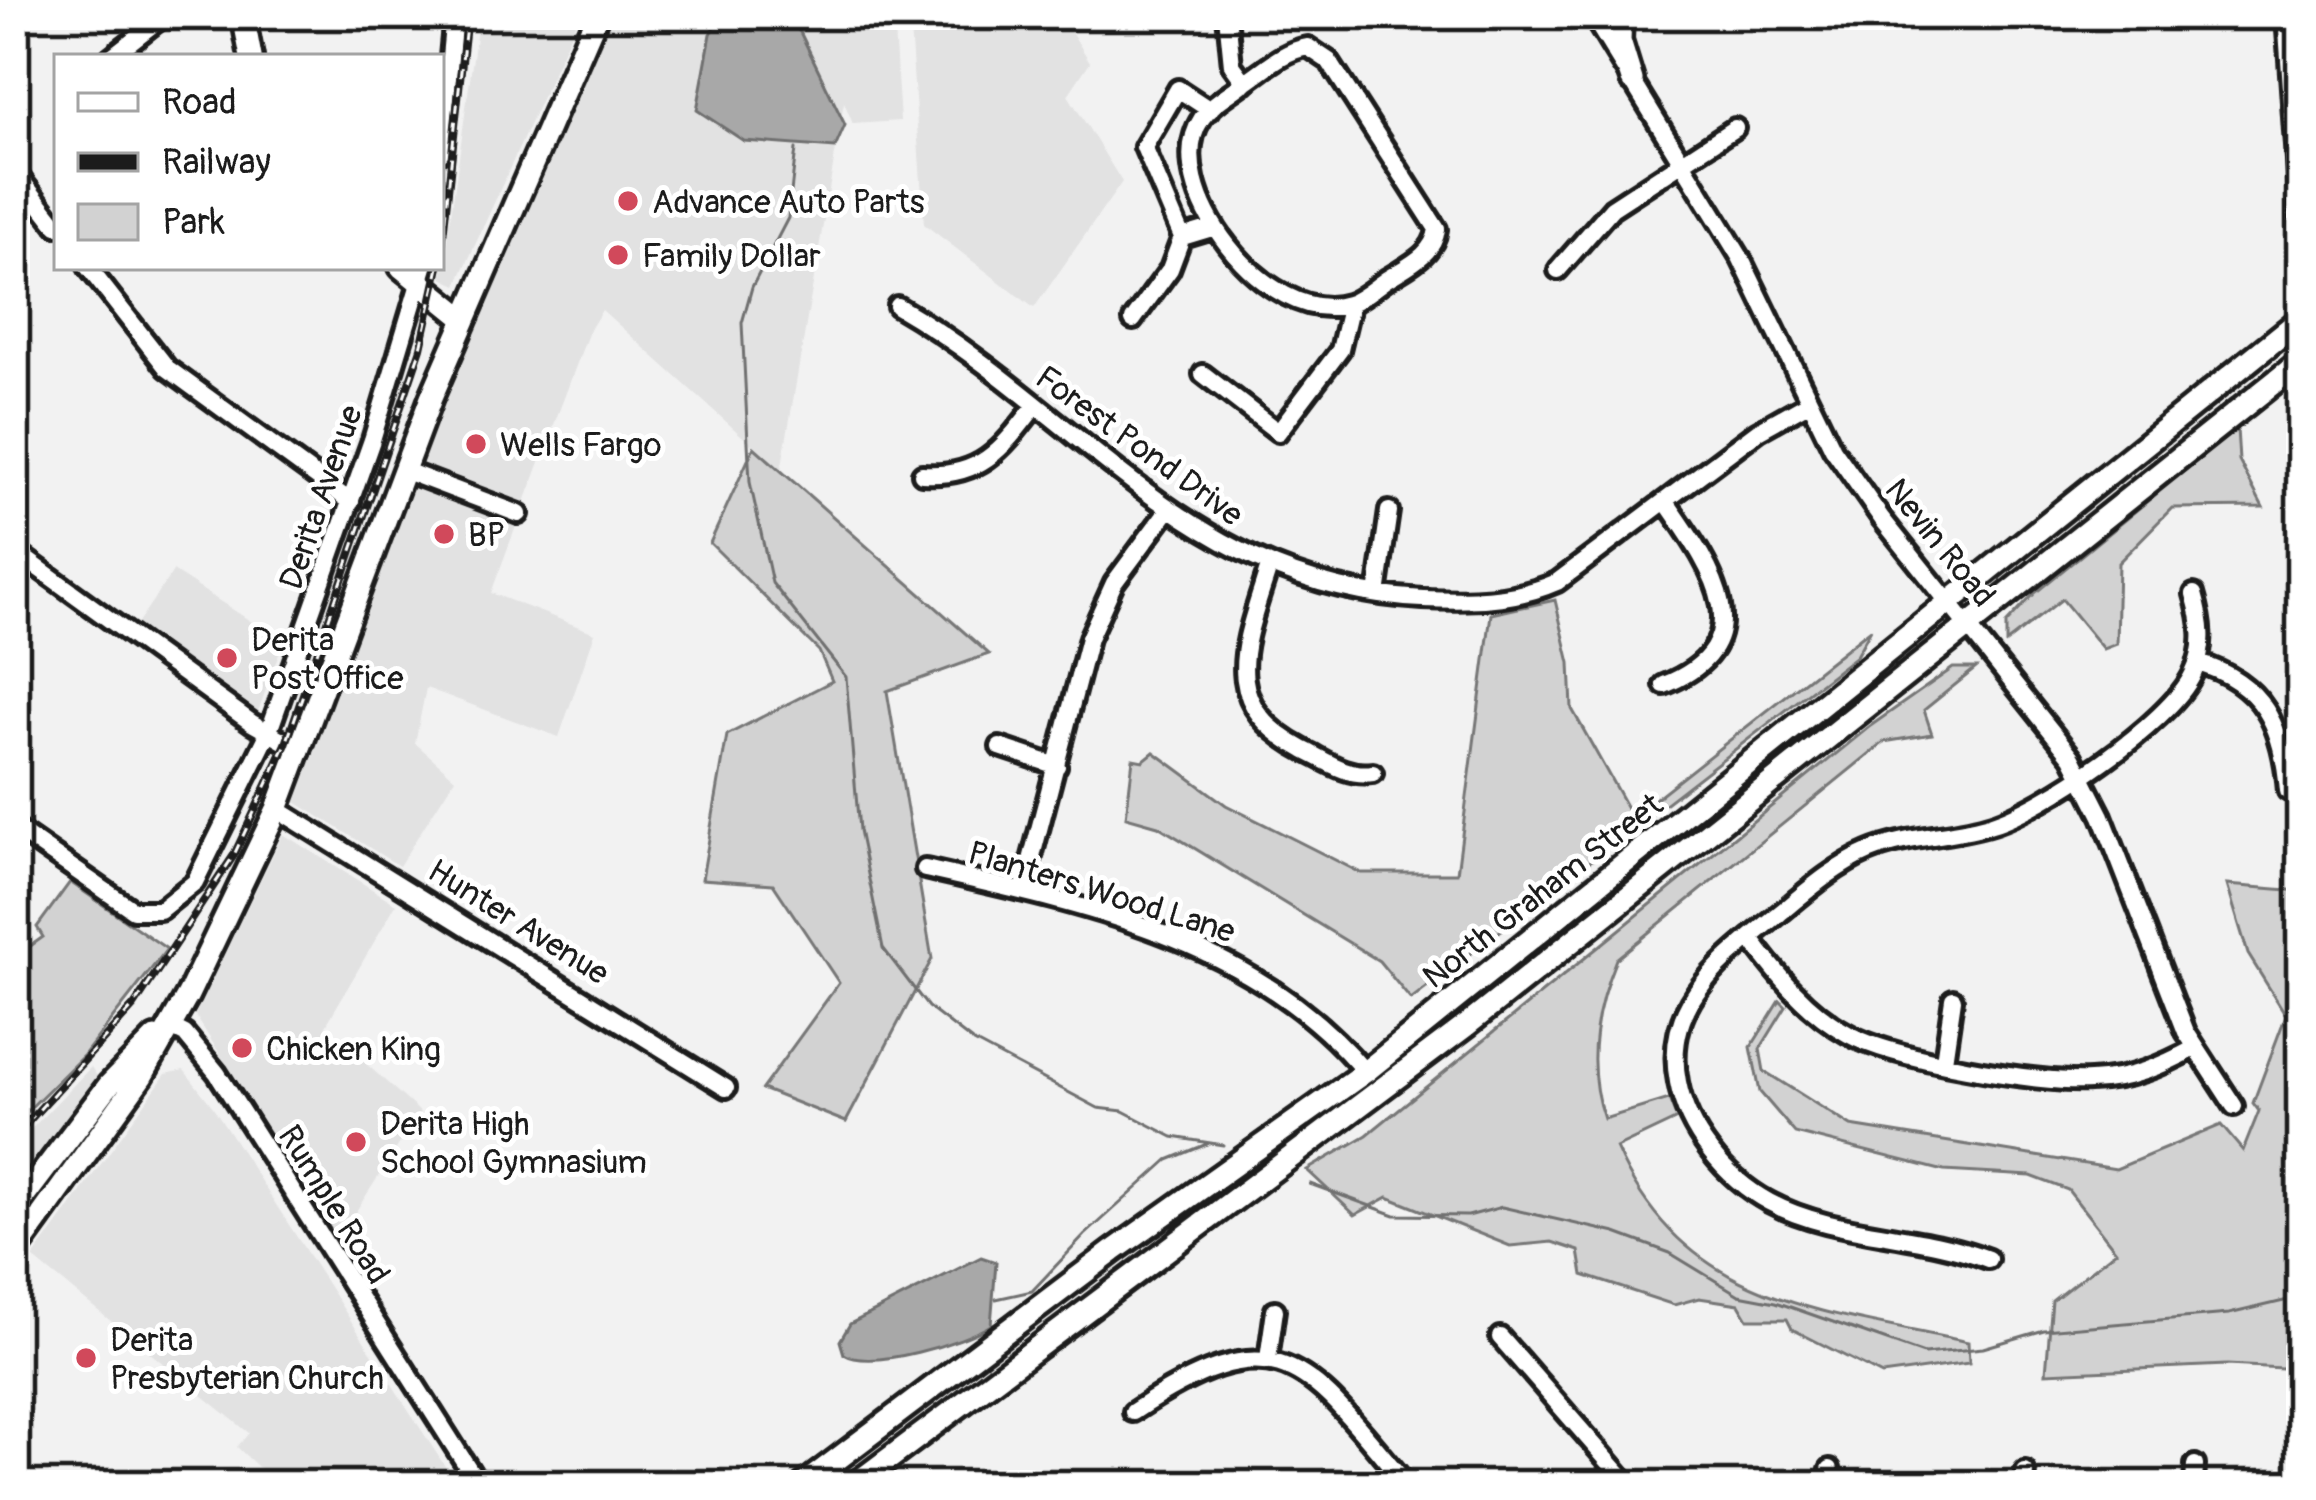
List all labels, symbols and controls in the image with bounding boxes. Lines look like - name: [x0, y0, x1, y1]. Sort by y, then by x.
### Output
- legend: [54, 54, 444, 270]
- text: Road: [162, 80, 237, 125]
- text: Railway: [162, 140, 271, 185]
- place label: Advance Auto Parts: [652, 182, 925, 223]
- marker: Advance Auto Parts: [615, 188, 641, 214]
- text: Park: [162, 200, 225, 245]
- place label: Family Dollar: [642, 236, 821, 277]
- marker: Family Dollar: [605, 242, 631, 268]
- street label: Forest Pond Drive: [1027, 357, 1251, 535]
- street label: Derita Avenue: [271, 400, 372, 595]
- place label: Wells Fargo: [500, 425, 661, 466]
- marker: Wells Fargo: [463, 431, 489, 457]
- street label: Nevin Road: [1876, 471, 2004, 615]
- place label: BP: [468, 515, 505, 556]
- marker: BP: [431, 521, 457, 547]
- place label: Derita Post Office: [251, 620, 404, 699]
- marker: Derita Post Office: [214, 645, 240, 671]
- street label: North Graham Street: [1415, 784, 1672, 998]
- street label: Planters Wood Lane: [963, 832, 1240, 953]
- street label: Hunter Avenue: [420, 850, 616, 994]
- place label: Chicken King: [266, 1029, 441, 1070]
- marker: Chicken King: [229, 1035, 255, 1061]
- place label: Derita High School Gymnasium: [380, 1104, 647, 1183]
- street label: Rumple Road: [269, 1118, 399, 1292]
- marker: Derita High School Gymnasium: [343, 1129, 369, 1155]
- place label: Derita Presbyterian Church: [110, 1320, 384, 1399]
- marker: Derita Presbyterian Church: [73, 1345, 99, 1371]

